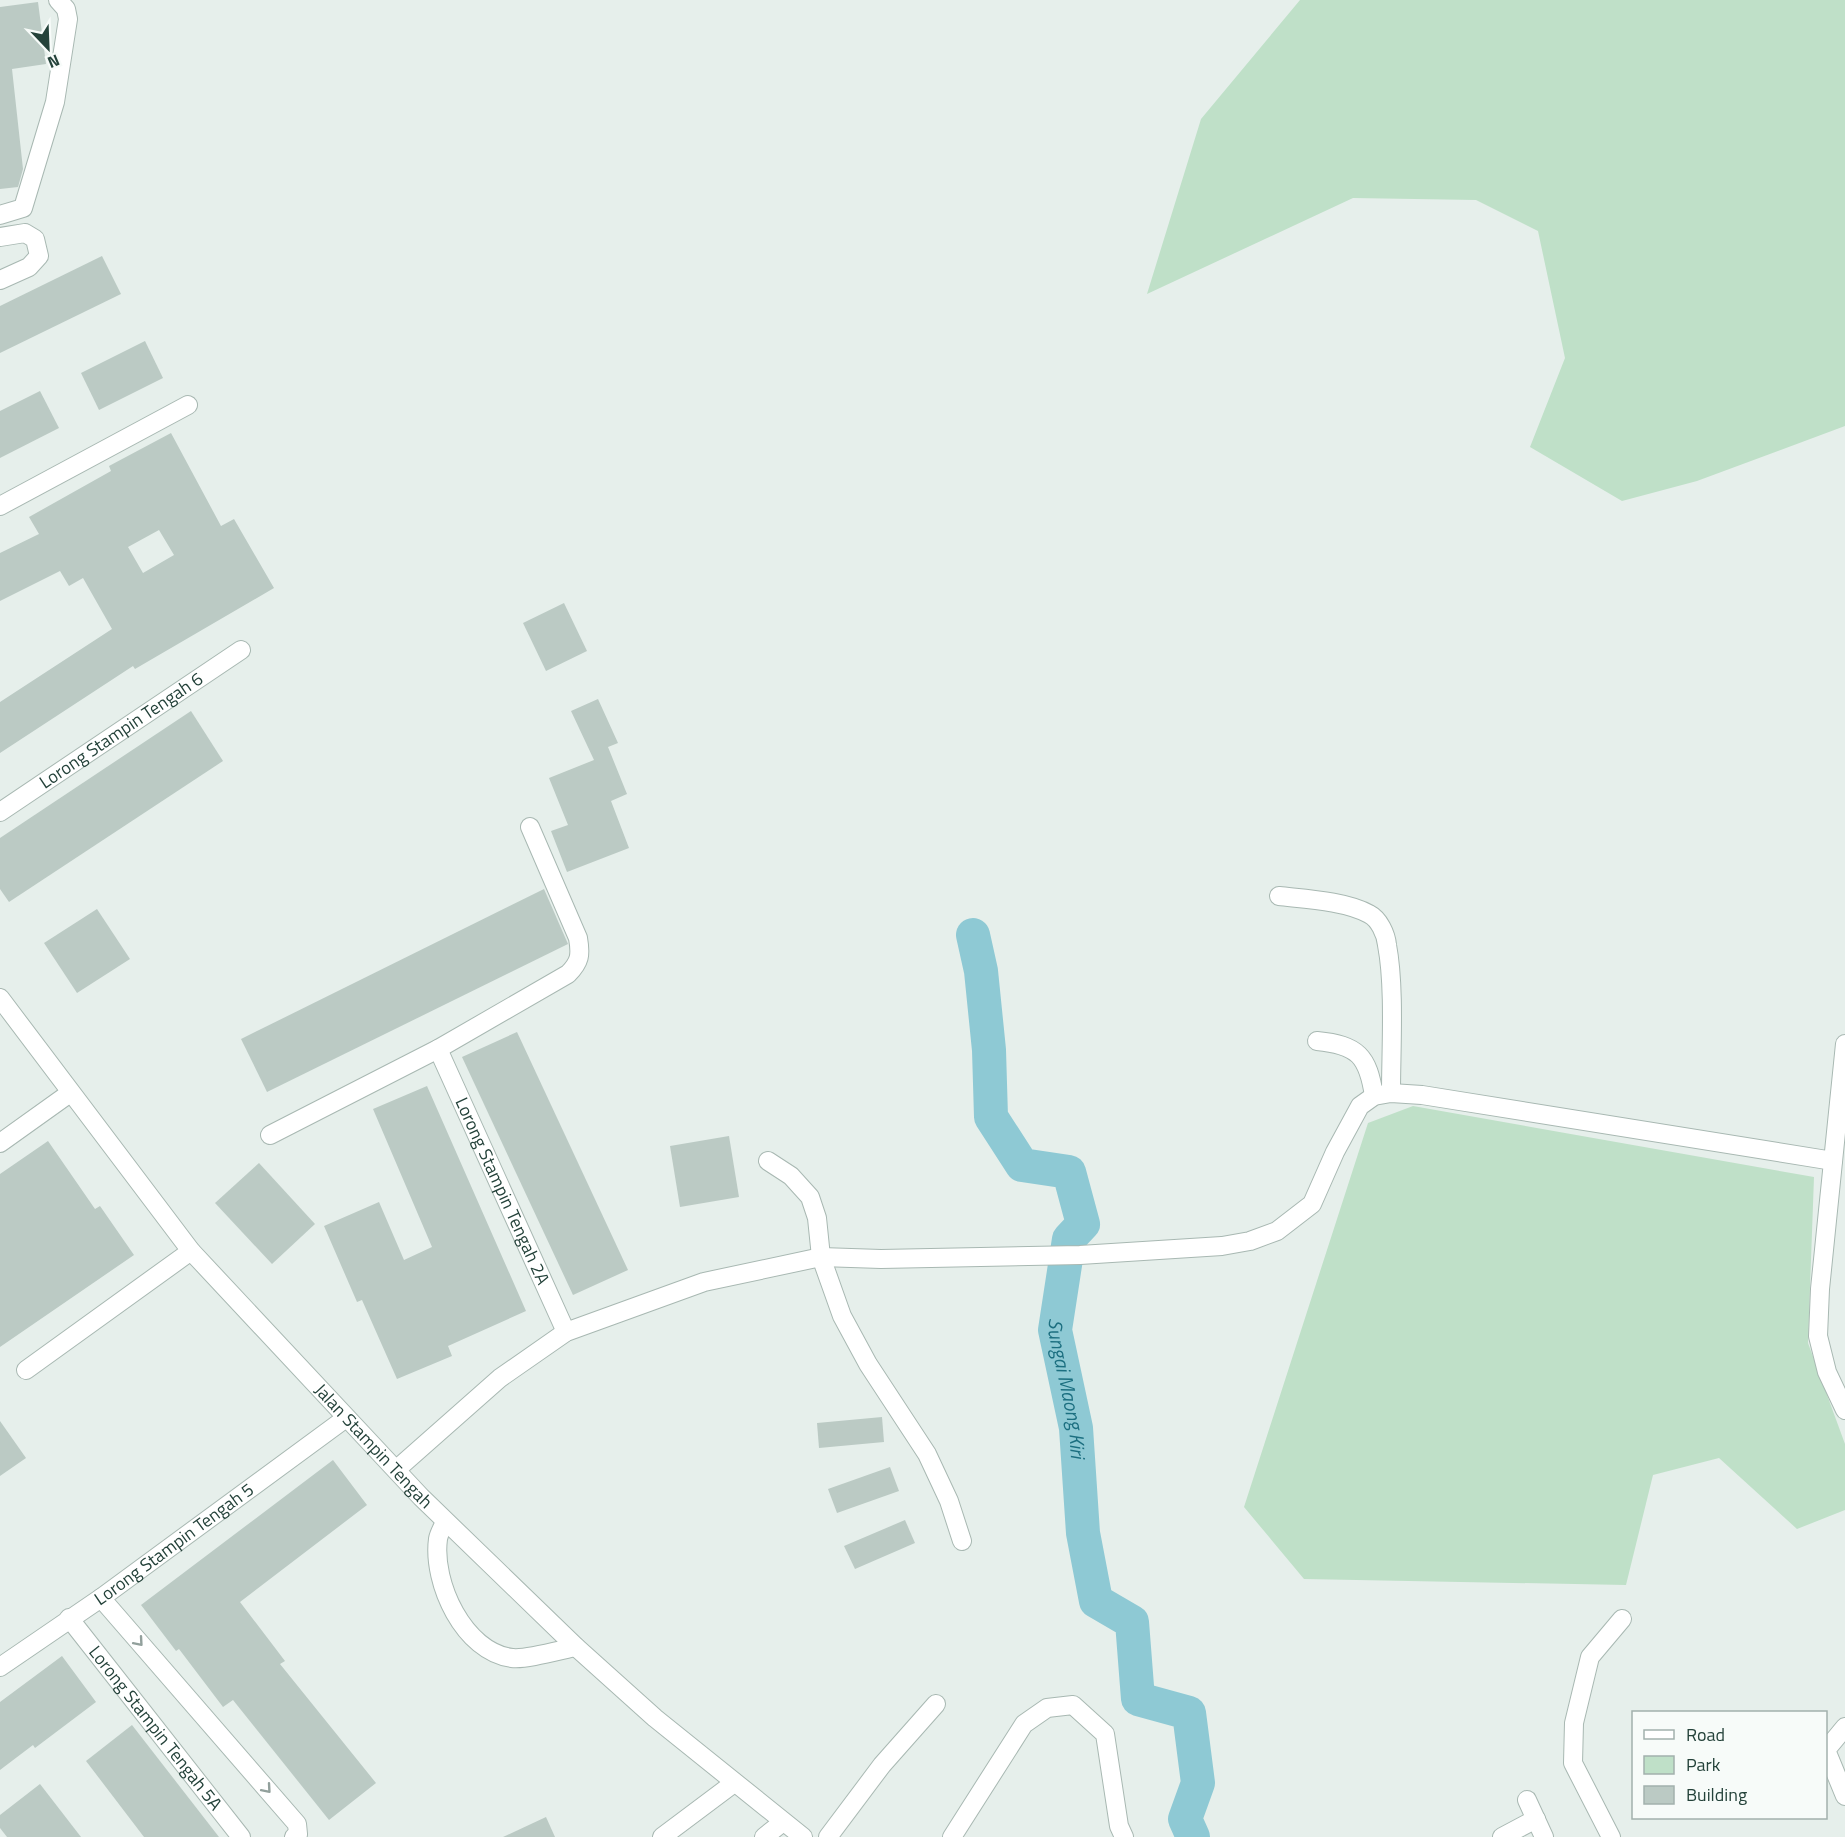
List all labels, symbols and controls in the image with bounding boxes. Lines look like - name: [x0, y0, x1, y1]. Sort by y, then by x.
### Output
- north arrow: [18, 18, 78, 78]
- text: N: [44, 49, 64, 75]
- street label: Lorong Stampin Tengah 6: [34, 665, 208, 795]
- street label: Lorong Stampin Tengah 2A: [449, 1093, 557, 1289]
- water label: Sungai Maong Kiri: [1040, 1316, 1094, 1462]
- street label: Jalan Stampin Tengah: [308, 1377, 439, 1514]
- street label: Lorong Stampin Tengah 5: [89, 1476, 259, 1612]
- one-way arrow: [132, 1635, 143, 1646]
- street label: Lorong Stampin Tengah 5A: [83, 1640, 229, 1816]
- legend: [1632, 1711, 1827, 1819]
- text: Road: [1686, 1721, 1725, 1748]
- text: Park: [1686, 1751, 1721, 1778]
- text: Building: [1686, 1781, 1747, 1808]
- one-way arrow: [260, 1783, 271, 1793]

